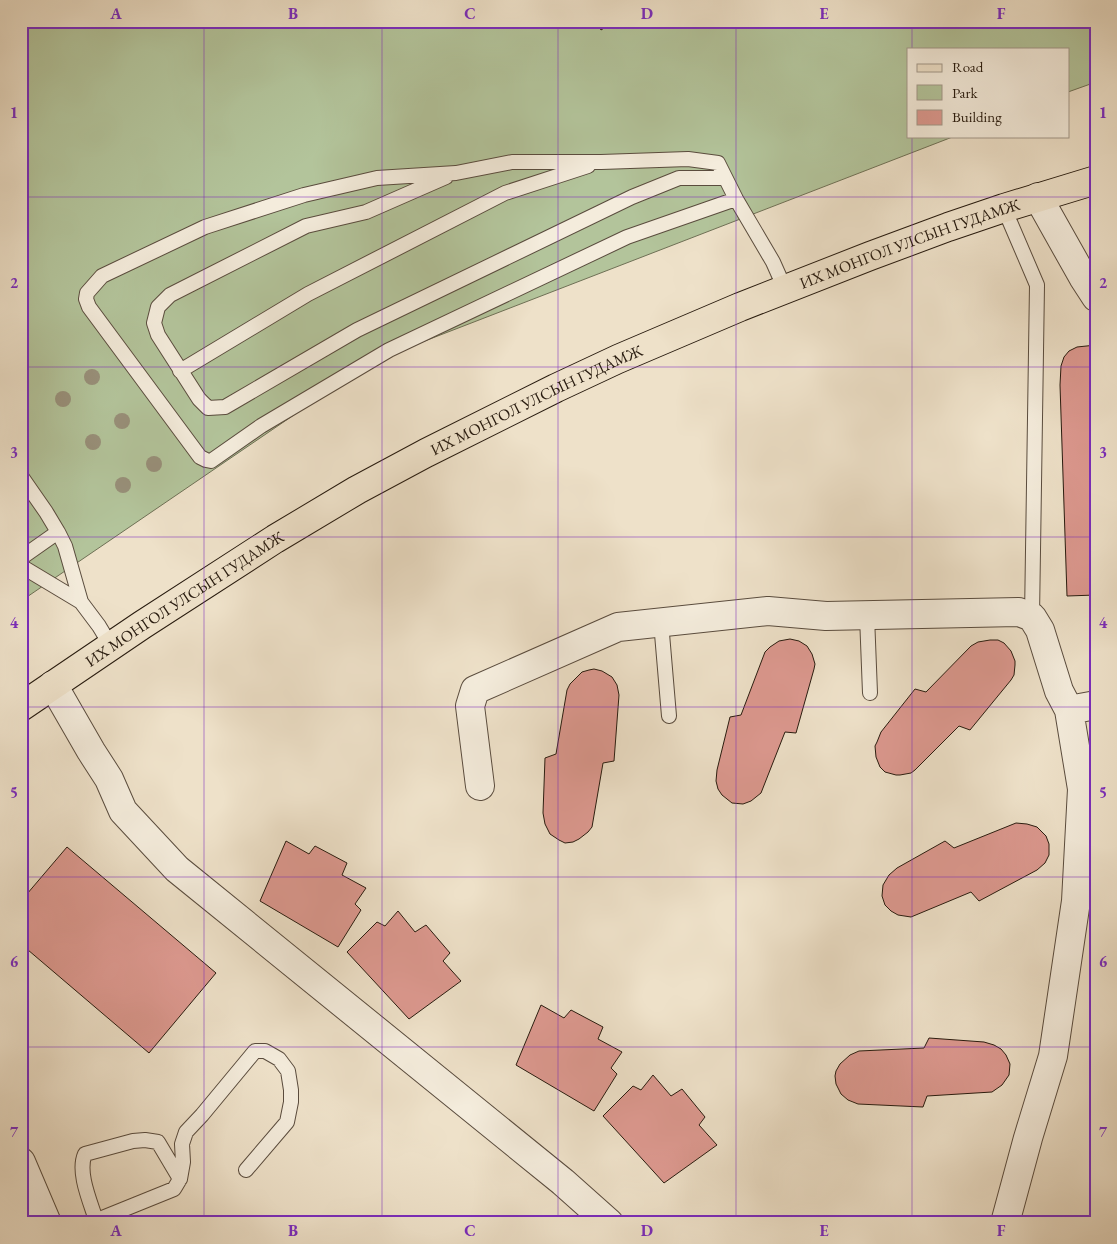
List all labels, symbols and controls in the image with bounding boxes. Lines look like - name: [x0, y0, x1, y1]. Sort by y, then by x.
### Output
- text: A: [109, 3, 122, 24]
- text: B: [288, 3, 298, 24]
- text: C: [464, 3, 476, 24]
- text: D: [641, 3, 653, 24]
- text: E: [819, 3, 829, 24]
- text: F: [997, 3, 1006, 24]
- legend: [907, 48, 1070, 138]
- text: Road: [952, 57, 984, 76]
- text: Park: [952, 83, 979, 102]
- text: 1: [10, 102, 18, 123]
- text: 1: [1099, 102, 1107, 123]
- text: Building: [952, 107, 1002, 126]
- street label: ИХ МОНГОЛ УЛСЫН ГУДАМЖ: [796, 194, 1023, 294]
- text: 2: [10, 272, 19, 293]
- text: 2: [1099, 272, 1108, 293]
- street label: ИХ МОНГОЛ УЛСЫН ГУДАМЖ: [427, 340, 646, 460]
- text: 3: [10, 442, 18, 463]
- text: 3: [1099, 442, 1107, 463]
- street label: ИХ МОНГОЛ УЛСЫН ГУДАМЖ: [81, 526, 288, 672]
- text: 4: [10, 612, 19, 633]
- text: 4: [1099, 612, 1108, 633]
- text: 5: [10, 782, 18, 803]
- text: 5: [1099, 782, 1107, 803]
- text: 6: [10, 951, 19, 972]
- text: 6: [1099, 951, 1108, 972]
- text: 7: [10, 1121, 19, 1142]
- text: 7: [1099, 1121, 1108, 1142]
- text: A: [109, 1220, 122, 1241]
- text: B: [288, 1220, 298, 1241]
- text: C: [464, 1220, 476, 1241]
- text: D: [641, 1220, 653, 1241]
- text: E: [819, 1220, 829, 1241]
- text: F: [997, 1220, 1006, 1241]

